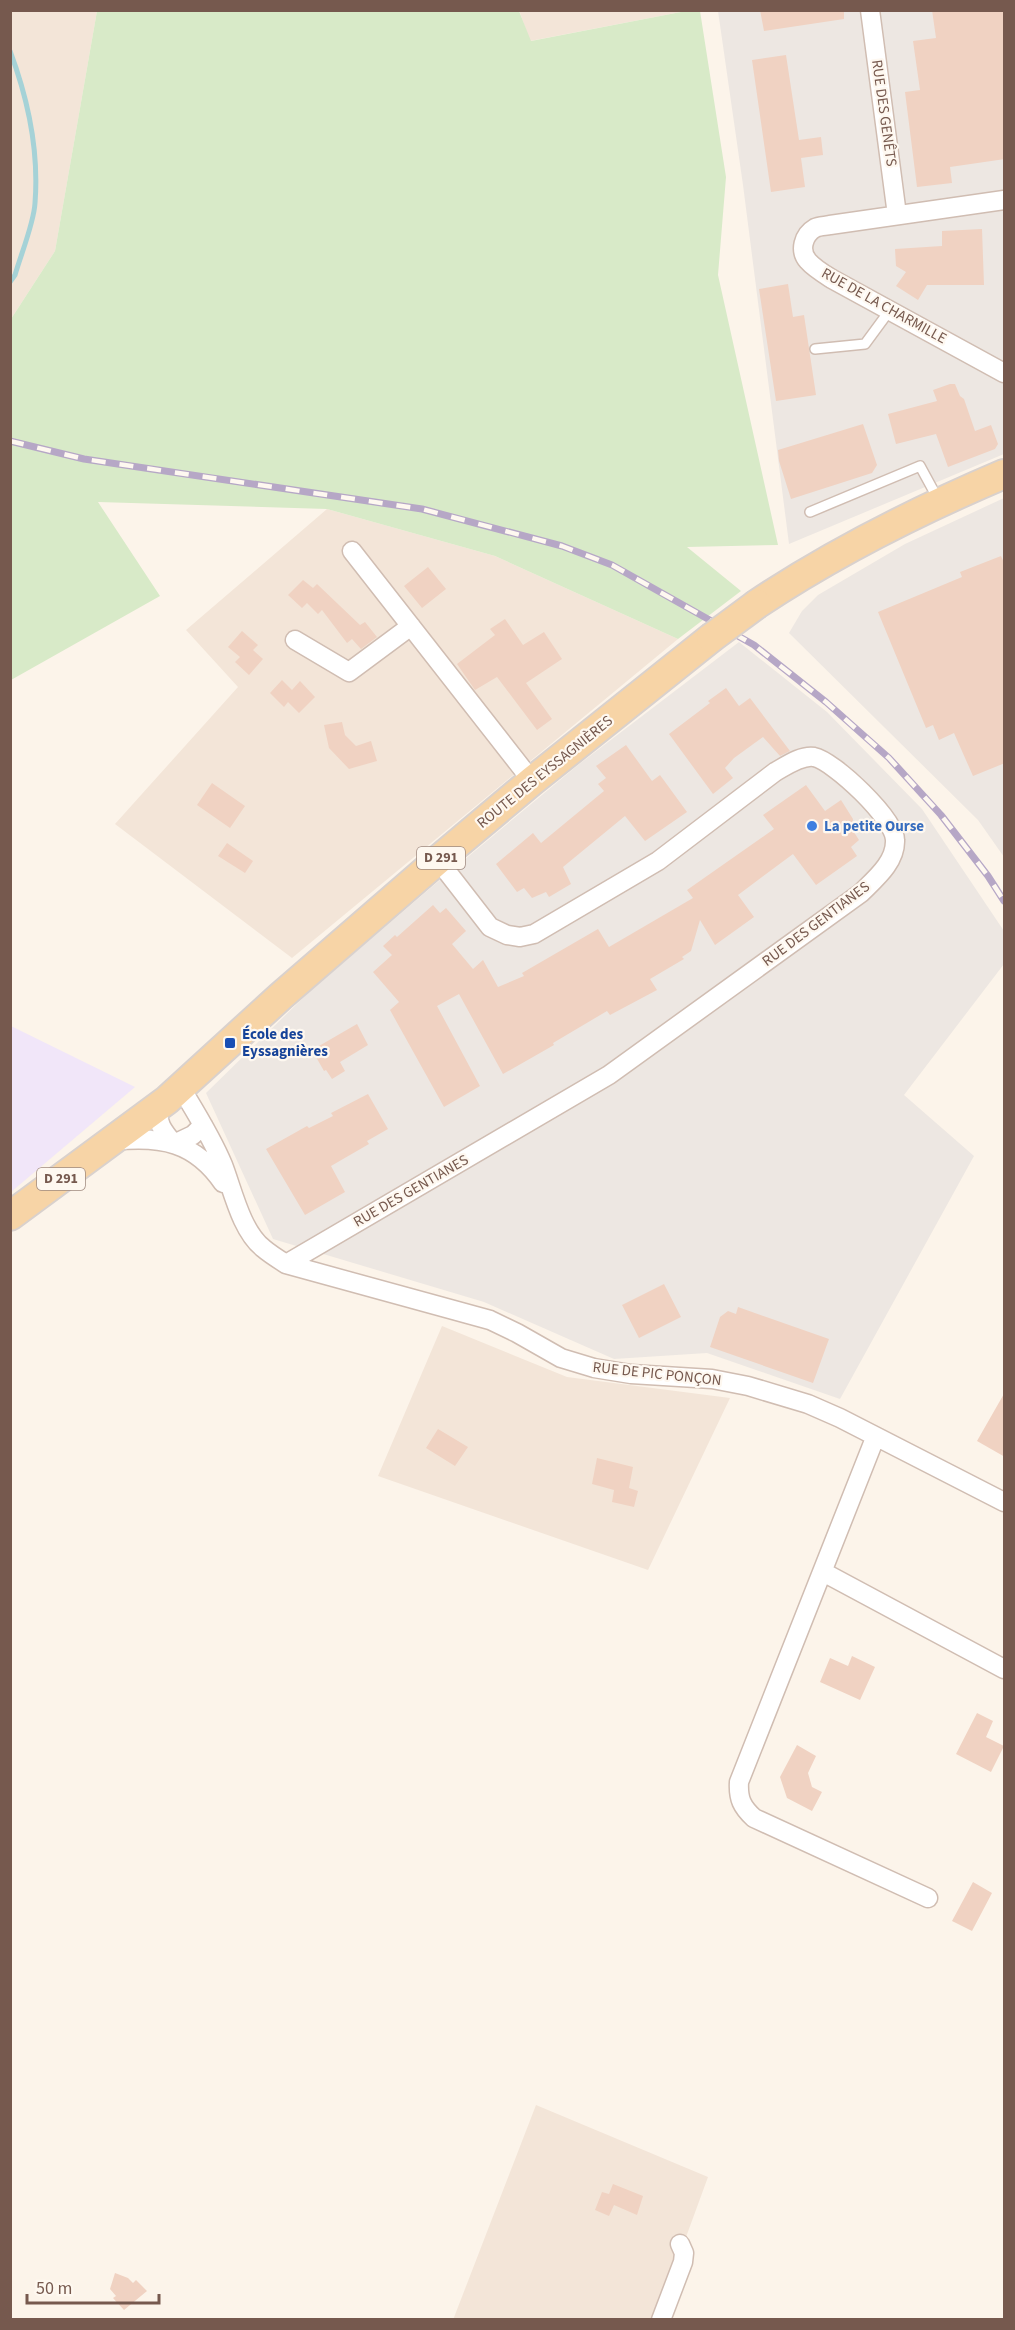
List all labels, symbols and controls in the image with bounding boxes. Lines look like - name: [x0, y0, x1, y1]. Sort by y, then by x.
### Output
- street label: RUE DES GENÊTS: [866, 58, 902, 168]
- street label: RUE DE LA CHARMILLE: [818, 263, 950, 349]
- street label: ROUTE DES EYSSAGNIÈRES: [473, 711, 617, 833]
- place label: La petite Ourse: [824, 816, 924, 837]
- marker: La petite Ourse: [805, 819, 819, 833]
- road number: D 291: [417, 847, 465, 869]
- street label: RUE DES GENTIANES: [758, 877, 874, 971]
- place label: École des Eyssagnières: [242, 1024, 328, 1062]
- marker: École des Eyssagnières: [223, 1036, 237, 1050]
- street label: RUE DES GENTIANES: [350, 1149, 472, 1233]
- road number: D 291: [37, 1168, 85, 1190]
- street label: RUE DE PIC PONÇON: [592, 1357, 722, 1391]
- scale bar: [27, 2267, 159, 2305]
- text: 50 m: [36, 2276, 72, 2301]

